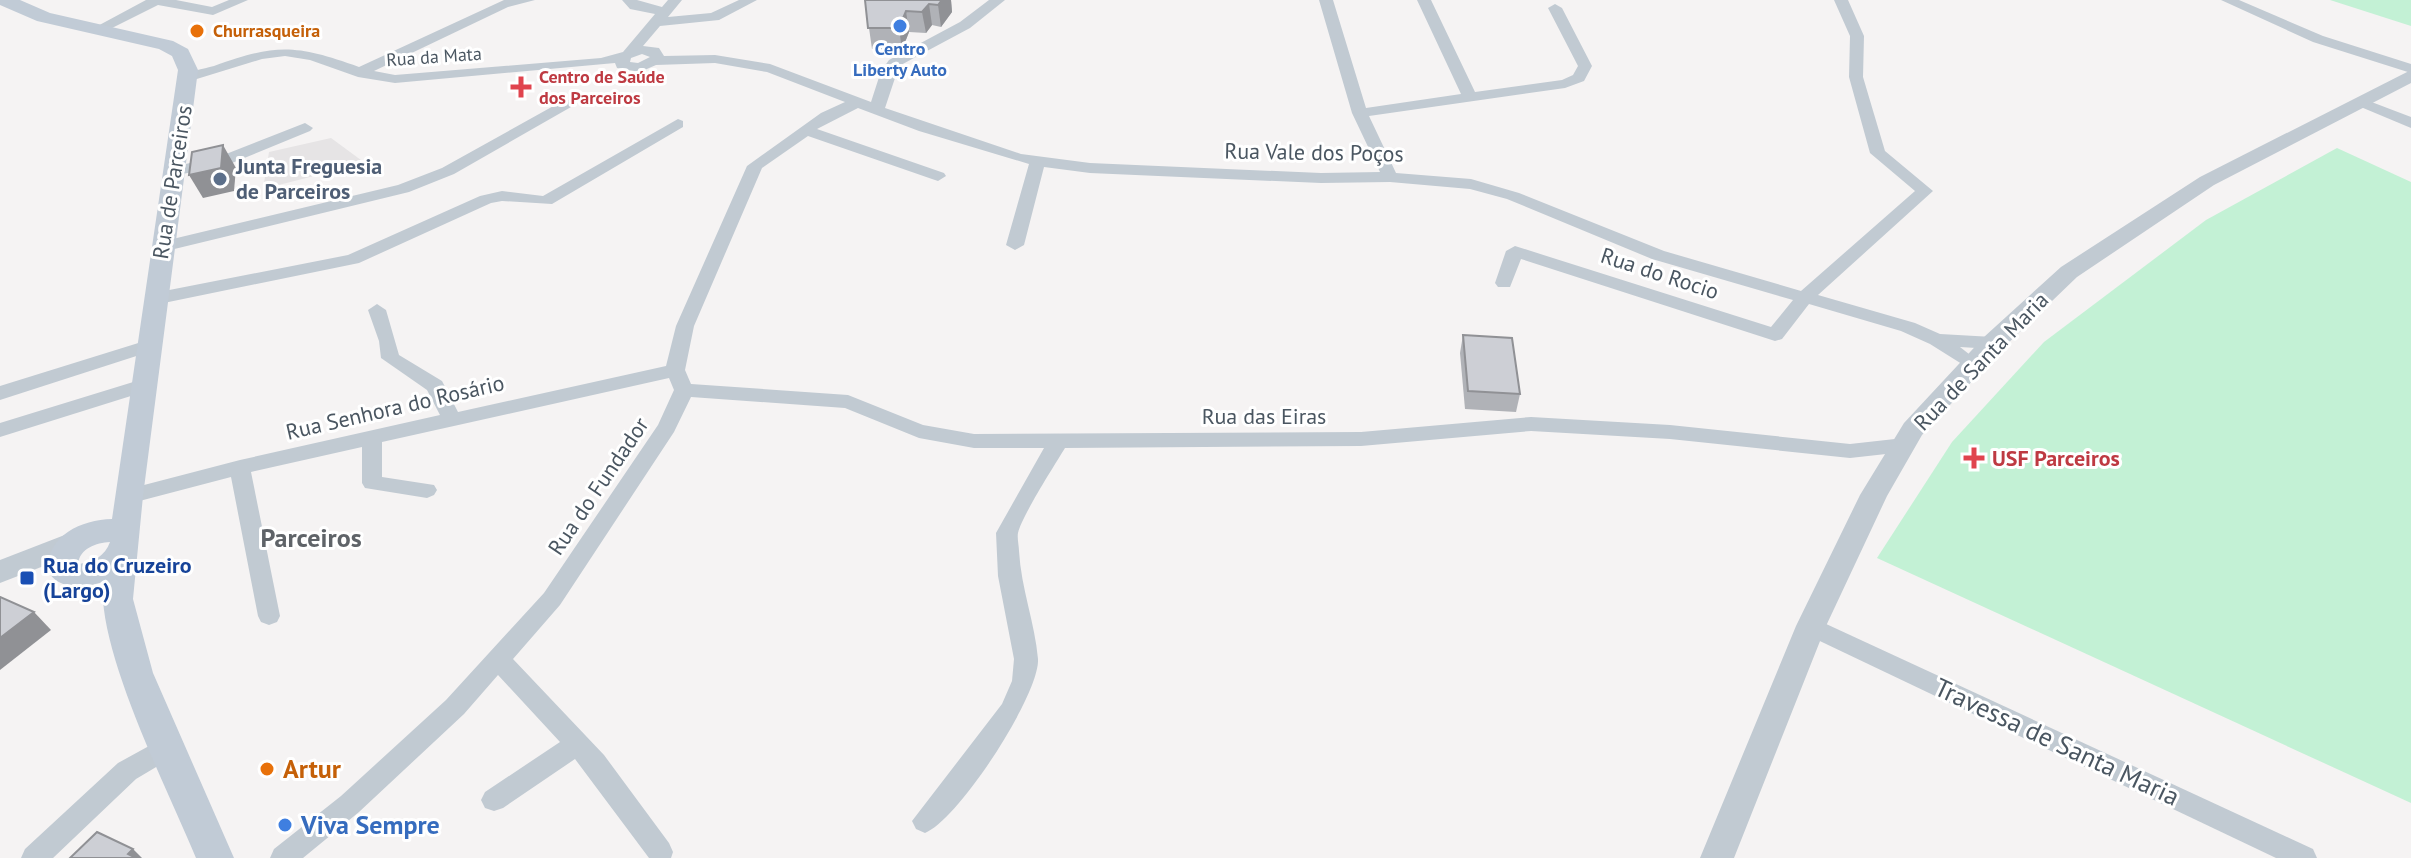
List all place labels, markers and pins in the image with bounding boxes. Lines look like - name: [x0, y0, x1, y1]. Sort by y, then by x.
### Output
- marker: Centro Liberty Auto: [891, 17, 909, 35]
- place label: Churrasqueira: [213, 19, 320, 42]
- marker: Churrasqueira: [188, 22, 206, 40]
- place label: Centro Liberty Auto: [853, 37, 947, 81]
- place label: Centro de Saúde dos Parceiros: [539, 65, 665, 109]
- marker: Centro de Saúde dos Parceiros: [510, 76, 532, 98]
- place label: Junta Freguesia de Parceiros: [235, 152, 382, 205]
- marker: Junta Freguesia de Parceiros: [211, 170, 229, 188]
- place label: USF Parceiros: [1992, 444, 2120, 472]
- marker: USF Parceiros: [1963, 447, 1985, 469]
- place label: Rua do Cruzeiro (Largo): [43, 551, 192, 604]
- marker: Rua do Cruzeiro (Largo): [18, 569, 36, 587]
- place label: Artur: [283, 752, 342, 785]
- marker: Artur: [258, 760, 276, 778]
- place label: Viva Sempre: [300, 808, 440, 841]
- marker: Viva Sempre: [276, 816, 294, 834]

